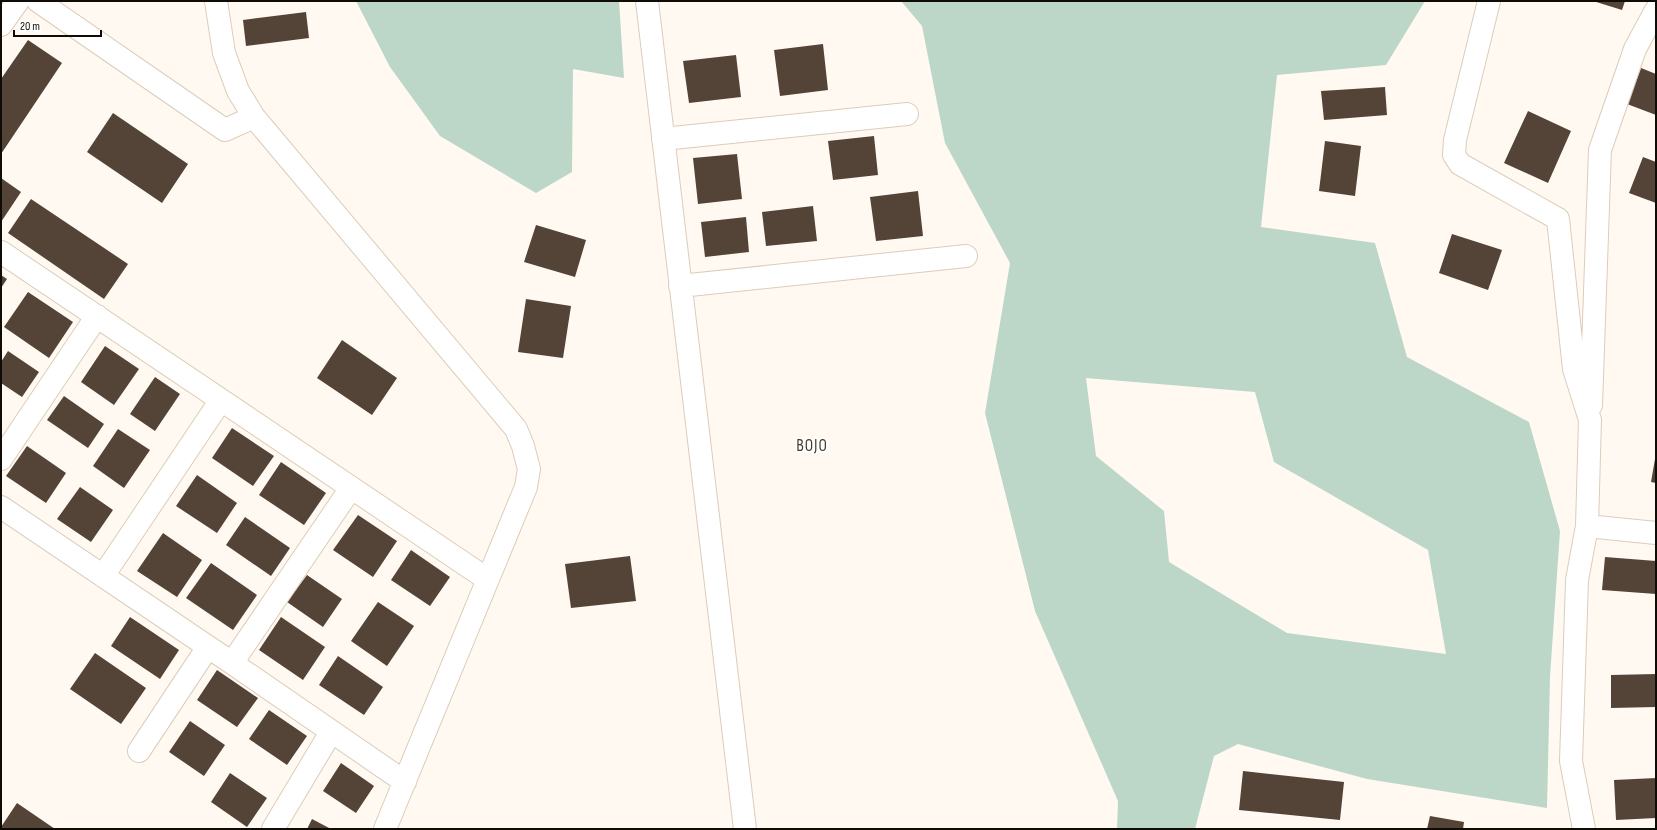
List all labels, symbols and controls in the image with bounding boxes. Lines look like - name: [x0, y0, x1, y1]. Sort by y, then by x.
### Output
- scale bar: [14, 12, 101, 38]
- text: 20 m: [20, 19, 40, 34]
- district label: BOJO: [796, 436, 828, 456]

